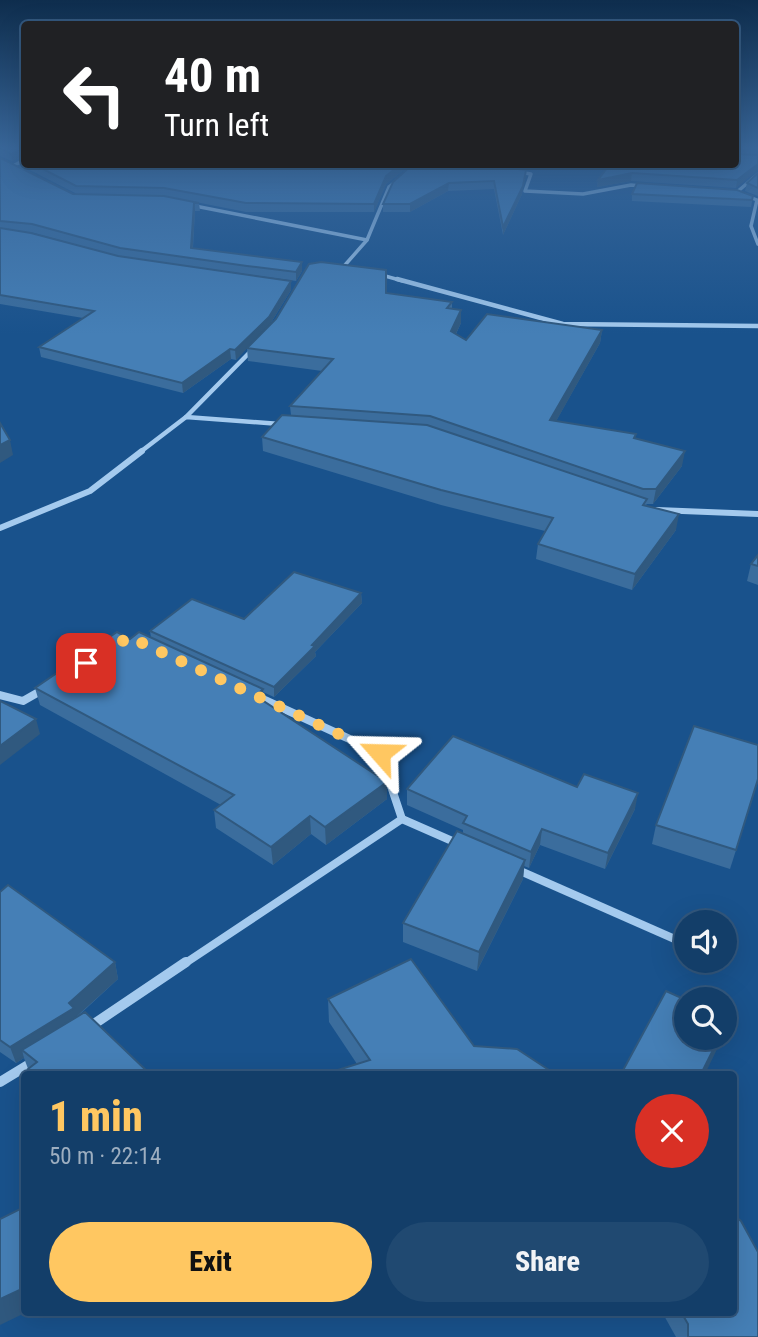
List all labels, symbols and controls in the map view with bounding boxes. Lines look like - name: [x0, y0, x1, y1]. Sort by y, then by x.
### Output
- text: 40 m: [164, 47, 261, 104]
- icon: left: [49, 49, 140, 140]
- text: Turn left: [164, 106, 269, 144]
- pin: [56, 633, 116, 693]
- icon: arrive: [67, 644, 105, 682]
- position arrow: [343, 716, 417, 790]
- map controls: [674, 910, 737, 1050]
- button: sound: [674, 910, 737, 973]
- button: search: [674, 987, 737, 1050]
- text: 1 min: [49, 1092, 143, 1141]
- button: close: [635, 1094, 709, 1168]
- text: 50 m · 22:14: [49, 1143, 161, 1170]
- button: Exit: [49, 1222, 372, 1302]
- button: Share: [386, 1222, 709, 1302]

